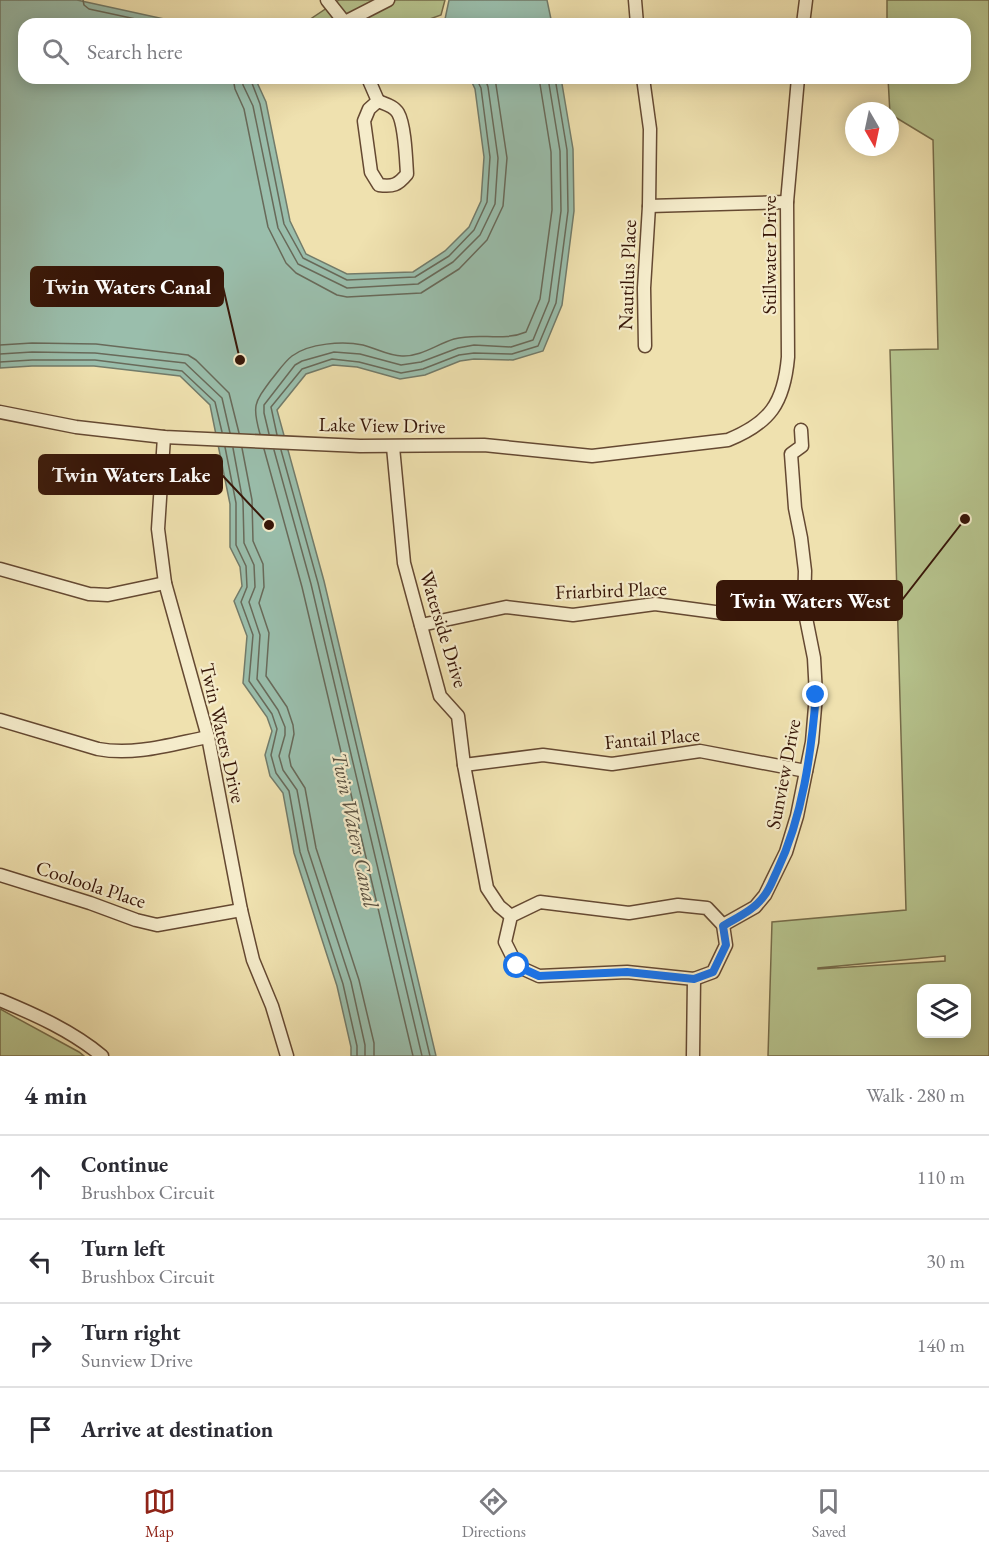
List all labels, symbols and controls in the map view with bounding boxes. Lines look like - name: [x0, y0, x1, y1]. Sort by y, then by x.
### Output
- search box: [18, 18, 971, 84]
- icon: search: [39, 35, 72, 68]
- text: Search here: [87, 37, 182, 66]
- north arrow: [845, 102, 899, 156]
- street label: Stillwater Drive: [756, 195, 782, 314]
- street label: Nautilus Place: [612, 219, 642, 331]
- callout: Twin Waters Canal: [31, 267, 223, 306]
- text: Twin Waters Canal: [43, 273, 211, 300]
- street label: Lake View Drive: [318, 411, 446, 439]
- callout: Twin Waters Lake: [39, 455, 222, 494]
- text: Twin Waters Lake: [52, 461, 211, 488]
- street label: Waterside Drive: [414, 567, 474, 691]
- street label: Friarbird Place: [555, 575, 668, 605]
- callout: Twin Waters West: [717, 581, 902, 620]
- text: Twin Waters West: [730, 587, 890, 614]
- street label: Twin Waters Drive: [194, 660, 252, 806]
- route end: [802, 681, 828, 707]
- street label: Sunview Drive: [760, 716, 806, 831]
- street label: Fantail Place: [603, 721, 701, 755]
- water label: Twin Waters Canal: [326, 750, 385, 911]
- street label: Cooloola Place: [33, 854, 149, 914]
- route start: [503, 952, 529, 978]
- map controls: [917, 984, 971, 1038]
- button: layers: [917, 984, 971, 1038]
- text: 4 min: [24, 1078, 87, 1112]
- text: Walk · 280 m: [866, 1082, 965, 1108]
- text: Continue: [81, 1150, 168, 1179]
- icon: ahead: [24, 1161, 57, 1194]
- text: 110 m: [917, 1164, 965, 1190]
- text: Brushbox Circuit: [81, 1179, 214, 1205]
- text: Turn left: [81, 1234, 165, 1263]
- icon: left: [24, 1245, 57, 1278]
- text: 30 m: [926, 1248, 965, 1274]
- text: Brushbox Circuit: [81, 1263, 214, 1289]
- text: Turn right: [81, 1318, 180, 1347]
- icon: right: [24, 1329, 57, 1362]
- text: 140 m: [917, 1332, 965, 1358]
- text: Sunview Drive: [81, 1347, 193, 1373]
- icon: arrive: [24, 1413, 57, 1446]
- text: Arrive at destination: [81, 1415, 273, 1444]
- tab: Map: [143, 1485, 176, 1542]
- tab: Directions: [462, 1485, 526, 1542]
- tab: Saved: [812, 1485, 846, 1542]

